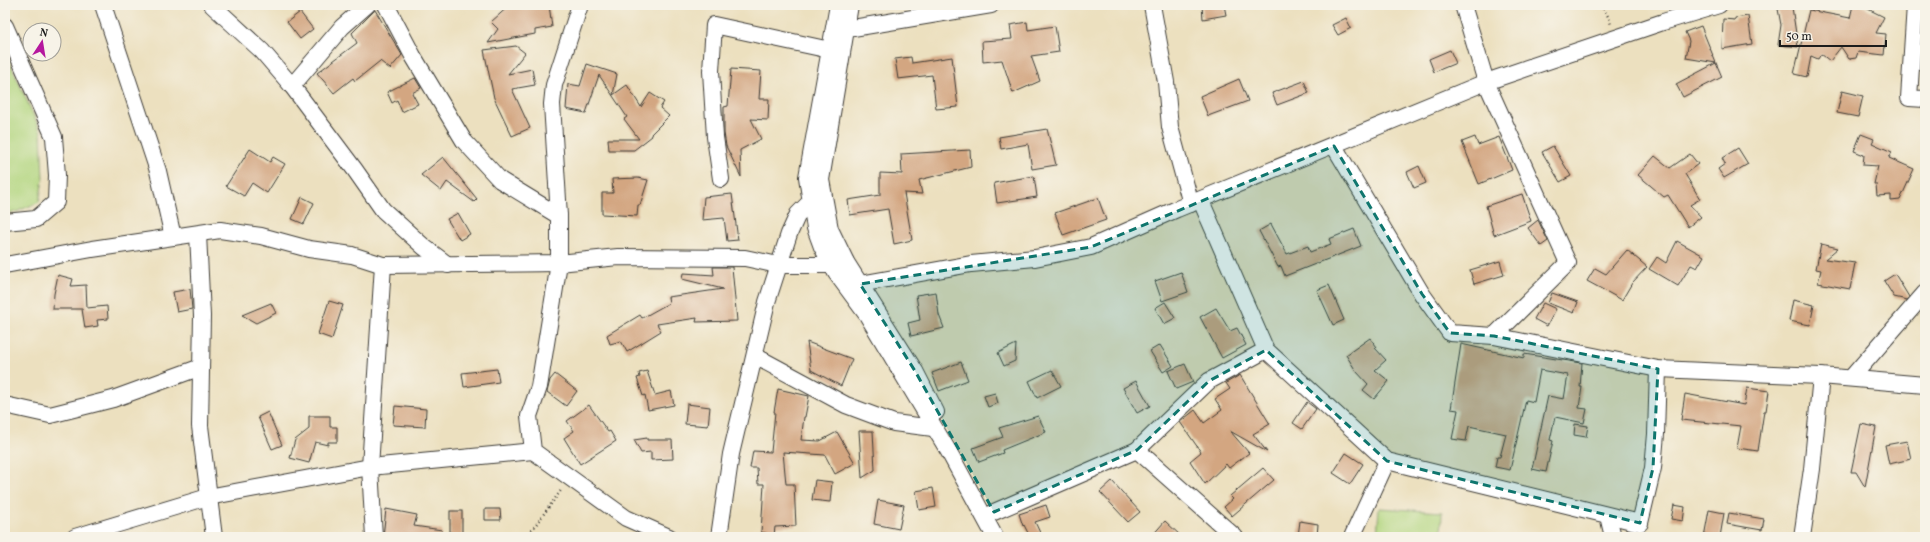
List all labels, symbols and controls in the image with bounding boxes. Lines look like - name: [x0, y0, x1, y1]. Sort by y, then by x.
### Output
- north arrow: [22, 22, 62, 62]
- scale bar: [1780, 22, 1886, 48]
- text: N: [38, 26, 49, 42]
- text: 50 m: [1786, 29, 1812, 45]

